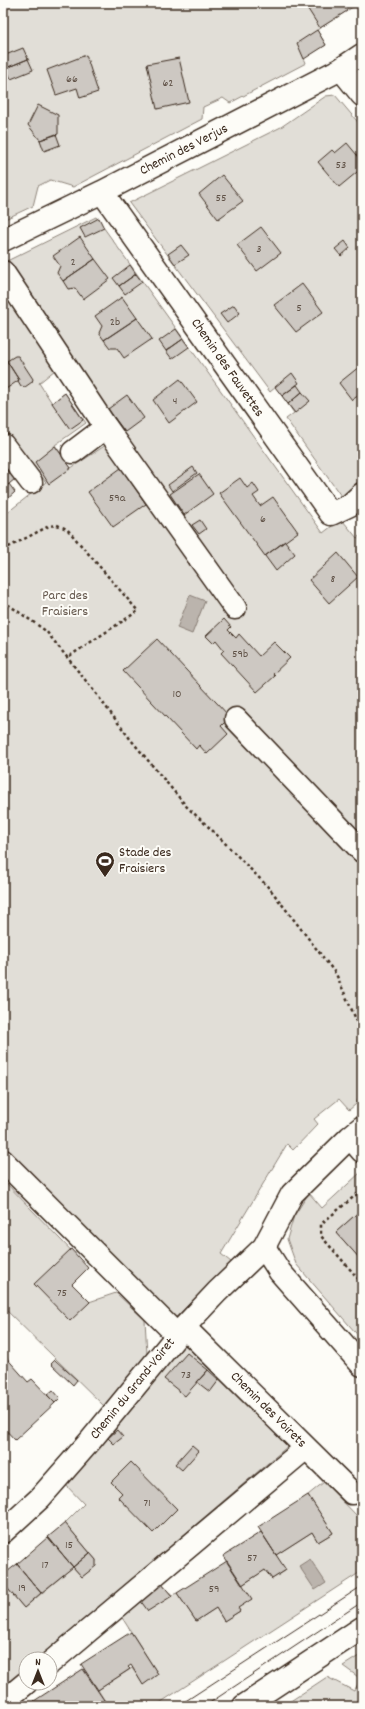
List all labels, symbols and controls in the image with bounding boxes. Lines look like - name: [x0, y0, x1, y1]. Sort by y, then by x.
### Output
- house number: 66: [66, 71, 78, 88]
- house number: 62: [162, 75, 174, 92]
- street label: Chemin des Verjus: [136, 119, 232, 181]
- house number: 53: [336, 157, 346, 174]
- house number: 55: [215, 190, 227, 207]
- house number: 3: [256, 241, 262, 258]
- house number: 2: [70, 254, 76, 271]
- house number: 5: [296, 300, 302, 317]
- house number: 2b: [110, 314, 120, 331]
- street label: Chemin des Fauvettes: [185, 315, 269, 421]
- house number: 4: [173, 393, 178, 410]
- house number: 59a: [109, 490, 126, 507]
- house number: 6: [260, 511, 266, 528]
- house number: 8: [331, 571, 336, 588]
- park label: Parc des Fraisiers: [42, 586, 88, 622]
- house number: 59b: [232, 646, 248, 663]
- house number: 10: [172, 686, 182, 703]
- place label: Stade des Fraisiers: [119, 843, 172, 879]
- sports icon: Stade des Fraisiers: [94, 850, 116, 878]
- house number: 75: [57, 1285, 67, 1302]
- street label: Chemin du Grand-Voiret: [86, 1334, 180, 1444]
- house number: 73: [181, 1367, 191, 1384]
- street label: Chemin des Voirets: [225, 1367, 311, 1453]
- house number: 71: [143, 1495, 151, 1512]
- house number: 15: [65, 1537, 73, 1554]
- house number: 57: [247, 1550, 257, 1567]
- house number: 17: [41, 1557, 49, 1574]
- house number: 19: [18, 1580, 26, 1597]
- house number: 59: [208, 1581, 220, 1598]
- north arrow: [18, 1651, 58, 1691]
- text: N: [35, 1655, 41, 1671]

